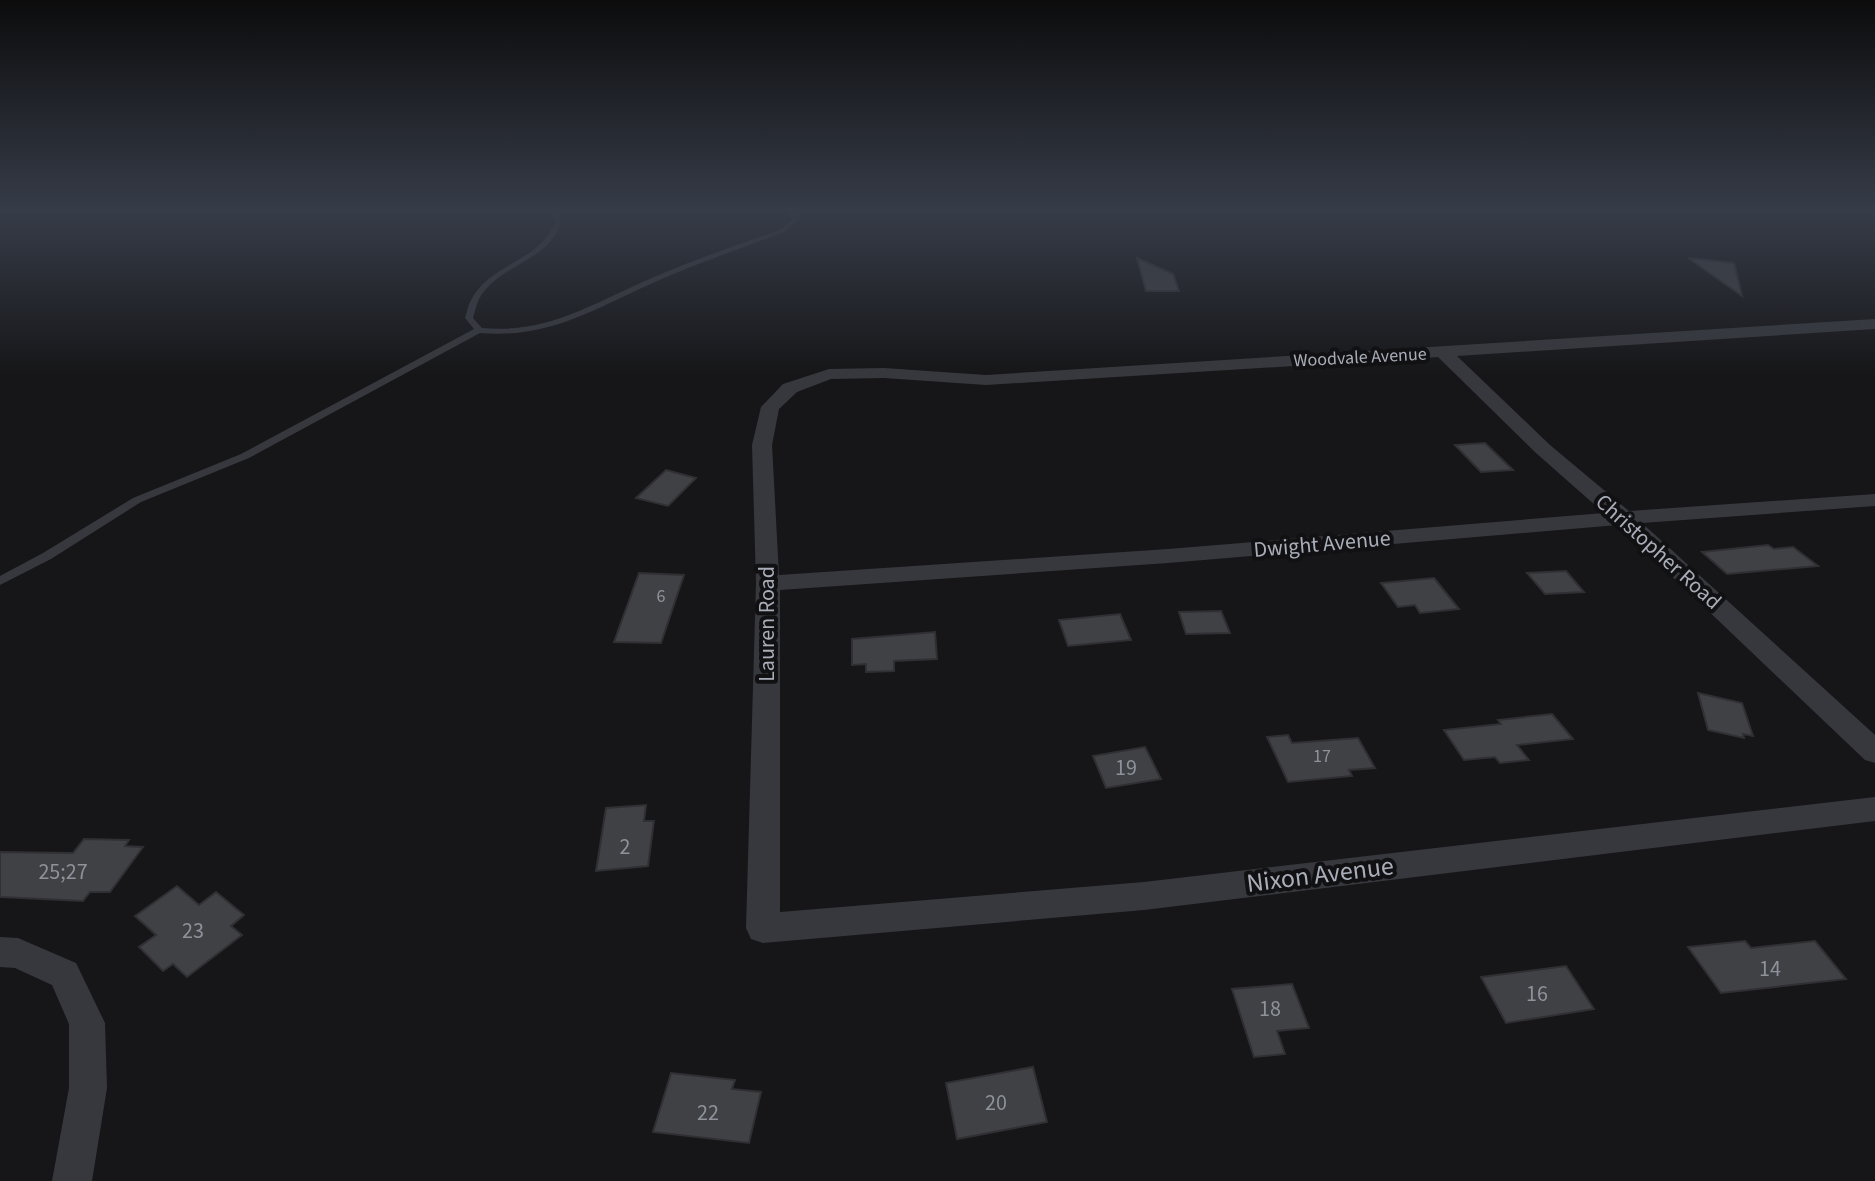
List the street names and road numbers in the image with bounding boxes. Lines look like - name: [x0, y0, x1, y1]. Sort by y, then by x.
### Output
- street label: Woodvale Avenue: [1293, 342, 1427, 373]
- street label: Christopher Road: [1588, 486, 1728, 617]
- street label: Dwight Avenue: [1252, 522, 1392, 566]
- street label: Lauren Road: [751, 566, 783, 682]
- street label: Nixon Avenue: [1244, 847, 1396, 902]

